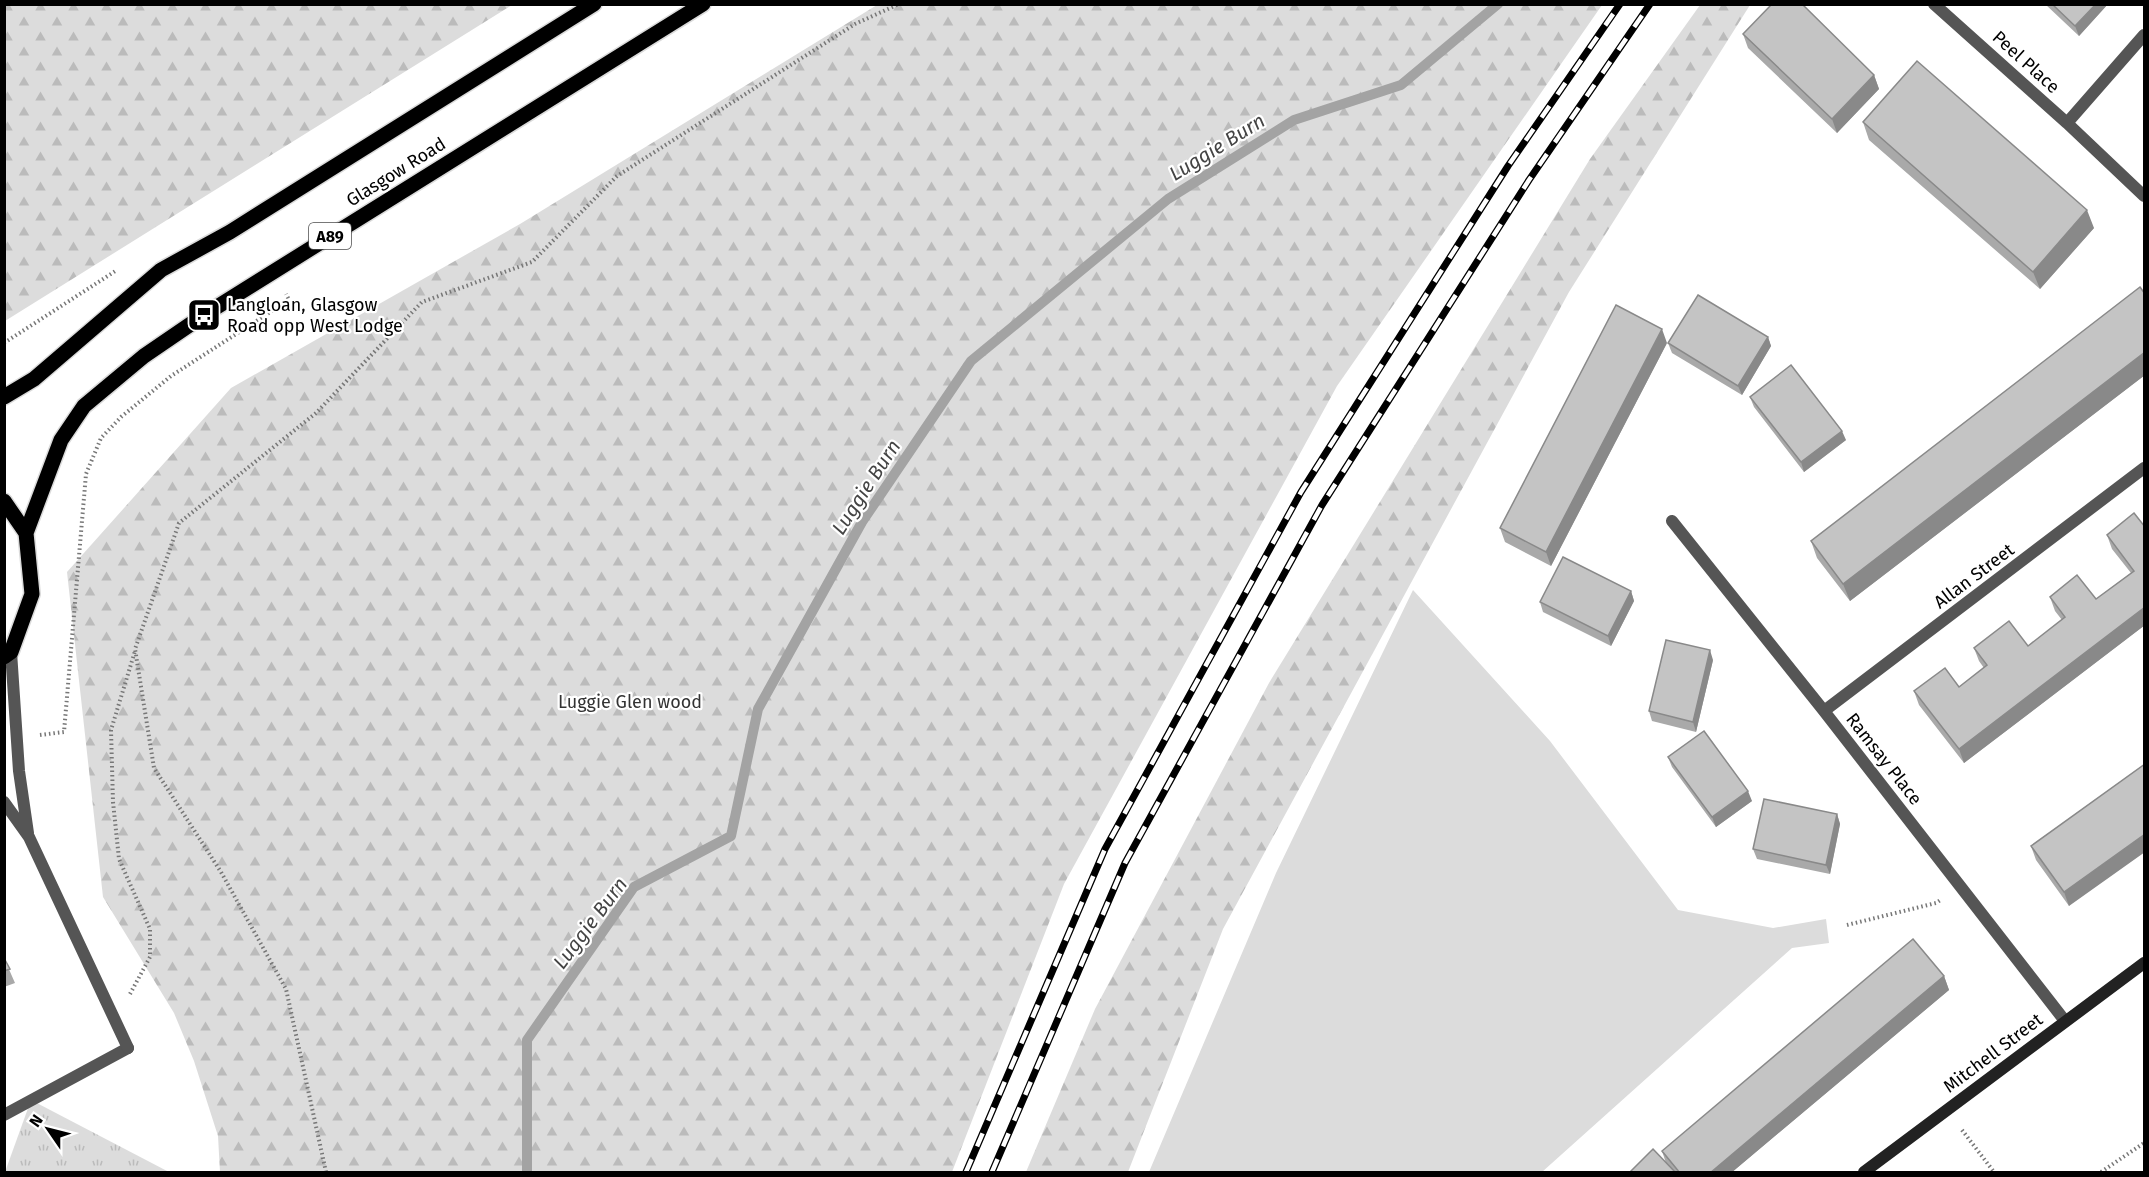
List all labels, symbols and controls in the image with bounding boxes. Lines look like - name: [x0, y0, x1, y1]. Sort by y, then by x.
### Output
- street label: Peel Place: [1988, 26, 2064, 98]
- water label: Luggie Burn: [1165, 108, 1269, 186]
- street label: Glasgow Road: [342, 133, 450, 211]
- road number: A89: [309, 223, 351, 249]
- place label: Langloan, Glasgow Road opp West Lodge: [227, 294, 403, 337]
- bus stop icon: Langloan, Glasgow Road opp West Lodge: [186, 297, 222, 333]
- water label: Luggie Burn: [826, 435, 906, 539]
- street label: Allan Street: [1930, 538, 2019, 613]
- park label: Luggie Glen wood: [558, 691, 702, 713]
- street label: Ramsay Place: [1841, 709, 1927, 809]
- water label: Luggie Burn: [548, 873, 632, 973]
- street label: Mitchell Street: [1939, 1008, 2047, 1097]
- north arrow: [18, 1099, 78, 1159]
- text: N: [25, 1111, 47, 1130]

